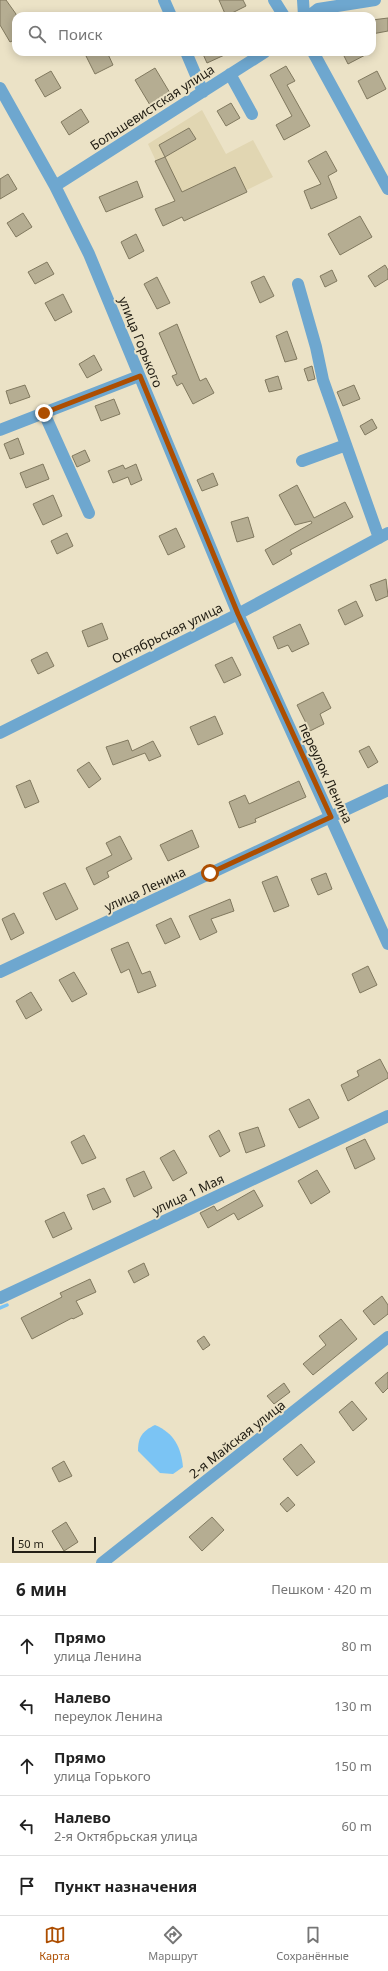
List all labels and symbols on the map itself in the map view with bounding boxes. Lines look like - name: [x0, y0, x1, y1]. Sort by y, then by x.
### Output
- street label: Большевистская улица: [86, 60, 218, 154]
- street label: улица Горького: [115, 294, 168, 390]
- route end: [35, 404, 53, 422]
- street label: Октябрьская улица: [109, 598, 225, 668]
- street label: переулок Ленина: [295, 720, 357, 826]
- street label: улица Ленина: [101, 862, 189, 916]
- route start: [201, 864, 219, 882]
- street label: улица 1 Мая: [149, 1169, 227, 1219]
- street label: 2-я Майская улица: [185, 1396, 289, 1482]
- scale bar: [12, 1535, 96, 1554]

